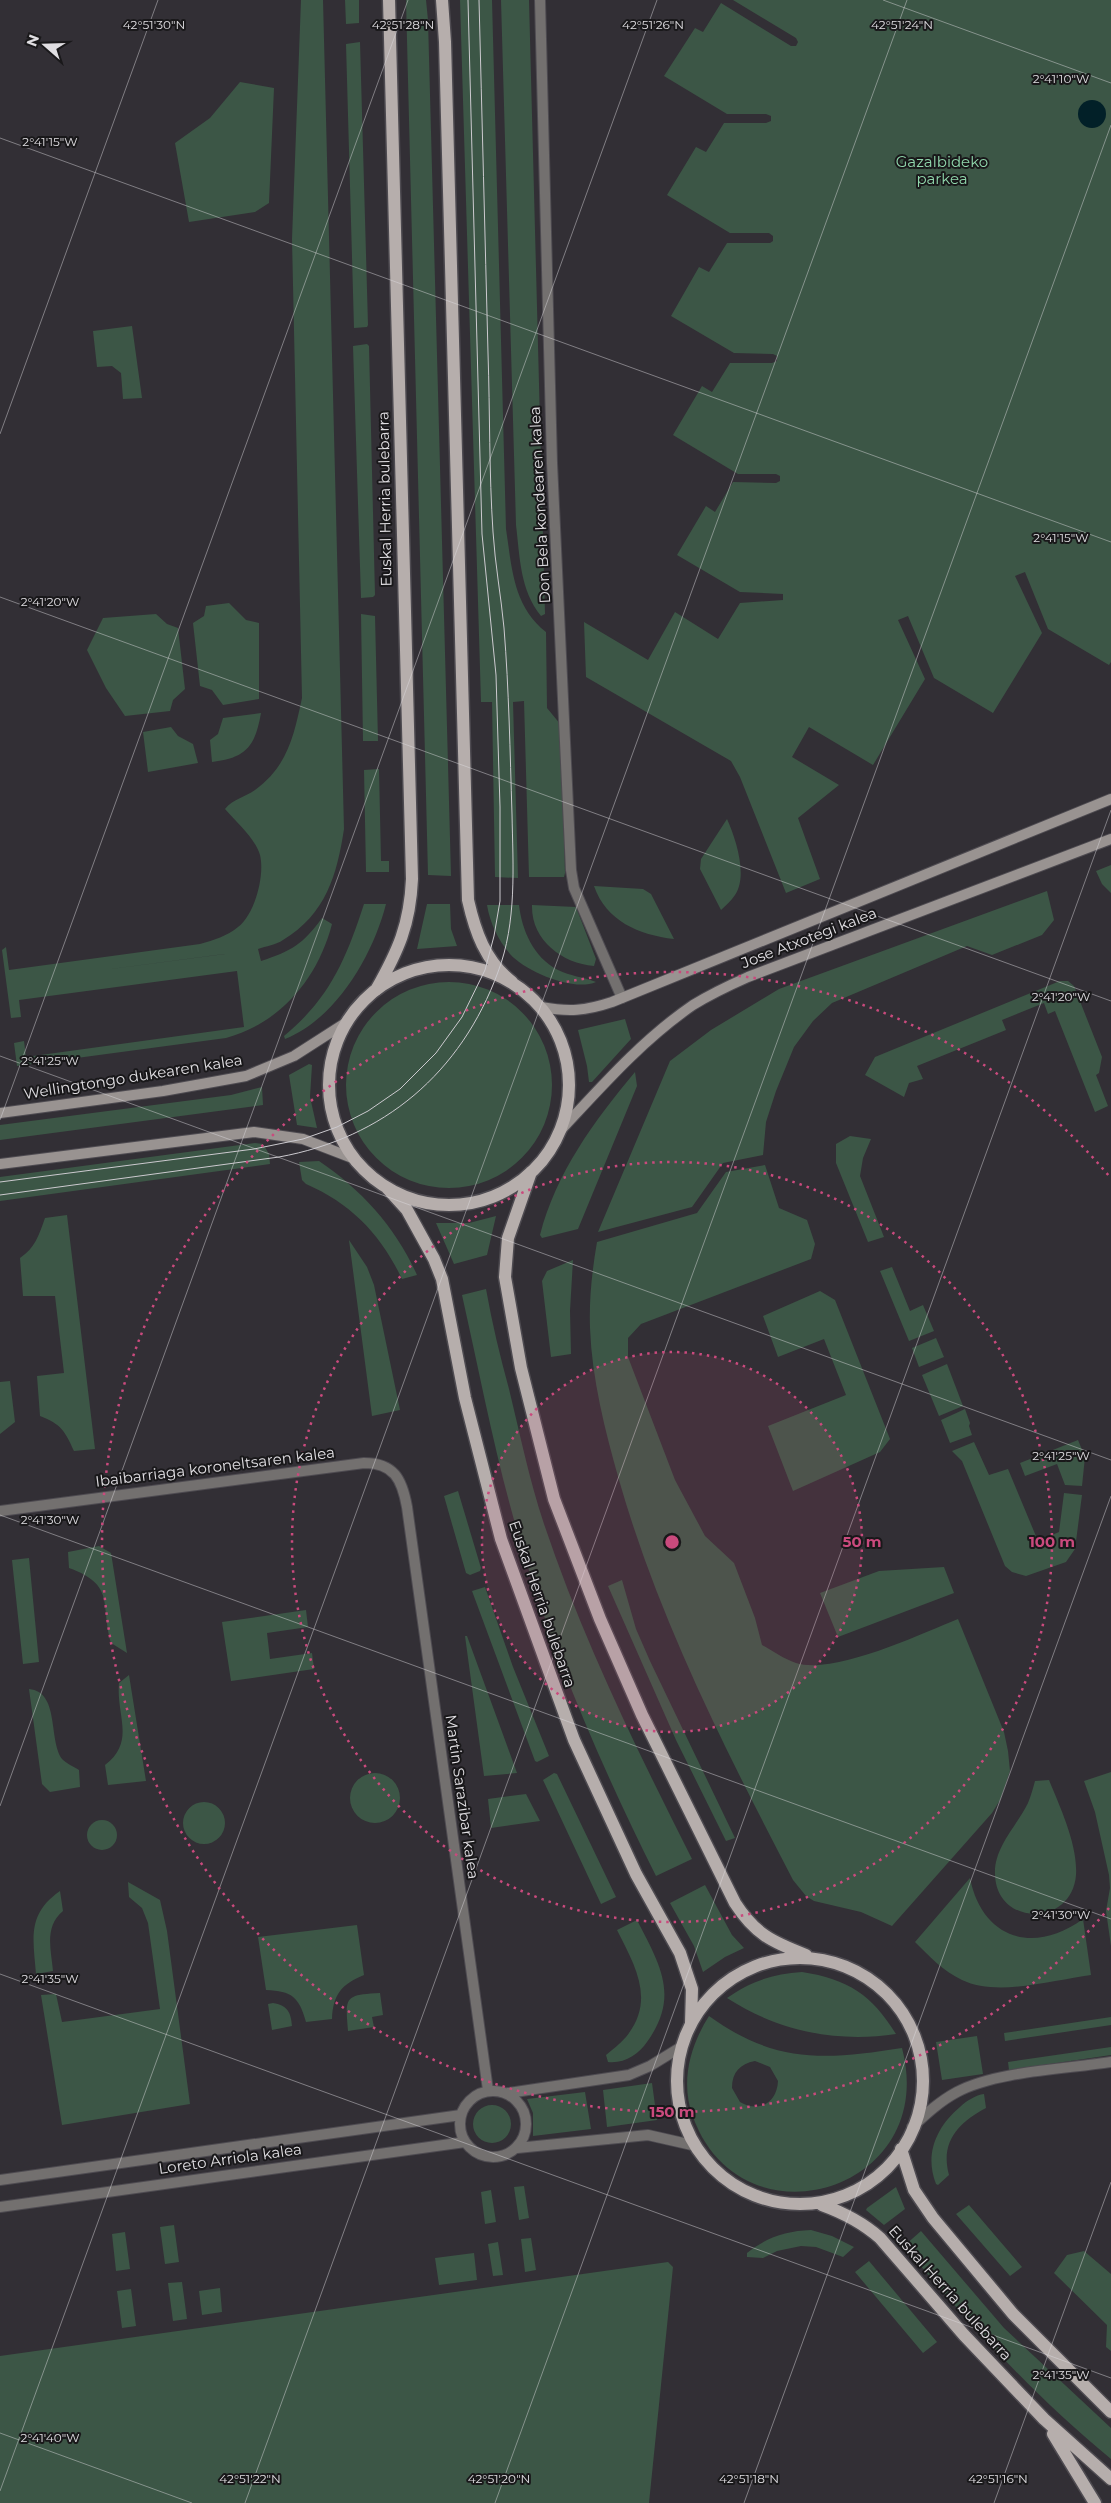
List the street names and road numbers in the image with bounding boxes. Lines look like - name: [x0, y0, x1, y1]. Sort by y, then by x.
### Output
- street label: Don Bela kondearen kalea: [525, 406, 554, 604]
- street label: Euskal Herria bulebarra: [373, 411, 396, 587]
- street label: Jose Atxotegi kalea: [737, 903, 879, 973]
- street label: Wellingtongo dukearen kalea: [22, 1050, 244, 1103]
- street label: Ibaibarriaga koroneltsaren kalea: [94, 1442, 336, 1491]
- street label: Euskal Herria bulebarra: [505, 1518, 580, 1690]
- street label: Martin Sarazibar kalea: [442, 1713, 483, 1880]
- street label: Loreto Arriola kalea: [157, 2139, 303, 2178]
- street label: Euskal Herria bulebarra: [885, 2221, 1016, 2364]

